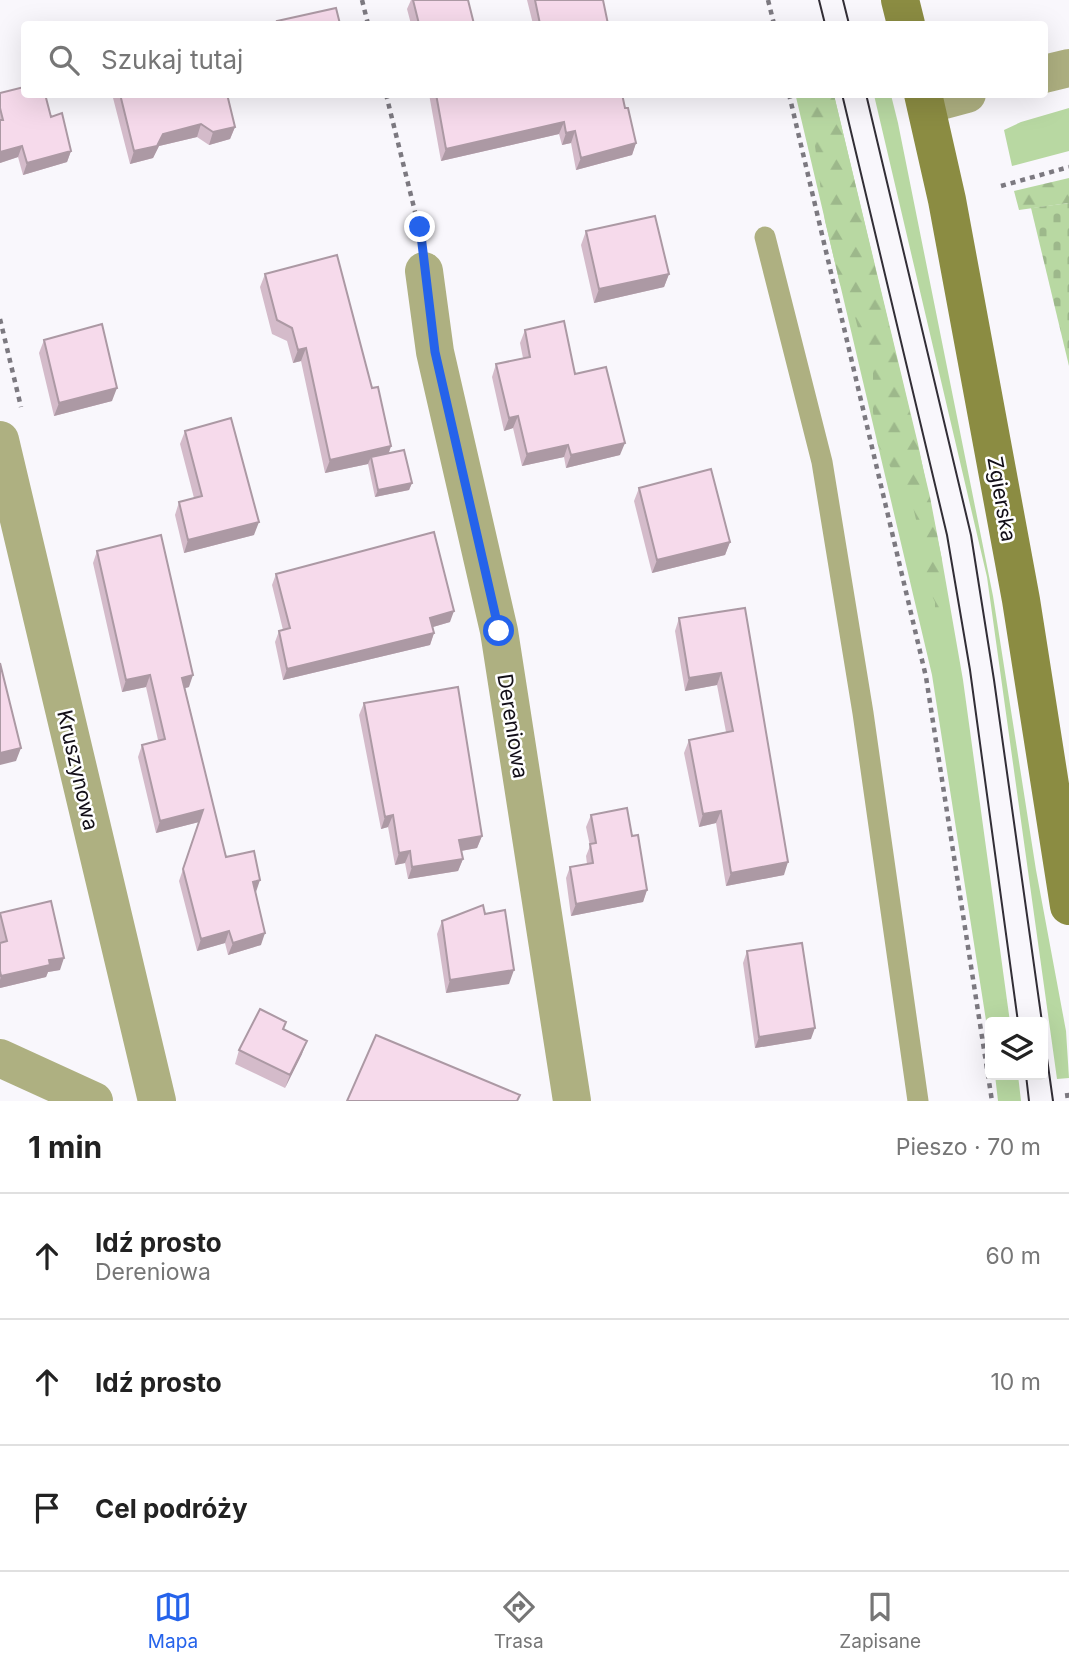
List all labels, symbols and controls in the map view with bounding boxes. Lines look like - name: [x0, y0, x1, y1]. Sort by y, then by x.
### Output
- search box: [21, 21, 1048, 98]
- icon: search: [45, 41, 83, 79]
- text: Szukaj tutaj: [101, 44, 243, 75]
- route end: [404, 211, 435, 242]
- street label: Zgierska: [982, 455, 1022, 543]
- route start: [483, 615, 514, 646]
- street label: Dereniowa: [492, 672, 534, 780]
- street label: Kruszynowa: [52, 708, 104, 832]
- map controls: [985, 1017, 1048, 1080]
- button: layers: [985, 1017, 1048, 1080]
- text: 1 min: [28, 1129, 102, 1165]
- text: Pieszo · 70 m: [896, 1133, 1041, 1161]
- text: Idź prosto: [95, 1227, 222, 1258]
- icon: ahead: [28, 1237, 66, 1275]
- text: 60 m: [986, 1242, 1041, 1270]
- text: Dereniowa: [95, 1258, 211, 1286]
- icon: ahead: [28, 1363, 66, 1401]
- text: Idź prosto: [95, 1367, 222, 1398]
- text: 10 m: [991, 1368, 1041, 1396]
- icon: arrive: [28, 1489, 66, 1527]
- text: Cel podróży: [95, 1493, 248, 1524]
- tab: Mapa: [148, 1588, 198, 1653]
- tab: Trasa: [494, 1588, 544, 1653]
- tab: Zapisane: [839, 1588, 921, 1653]

